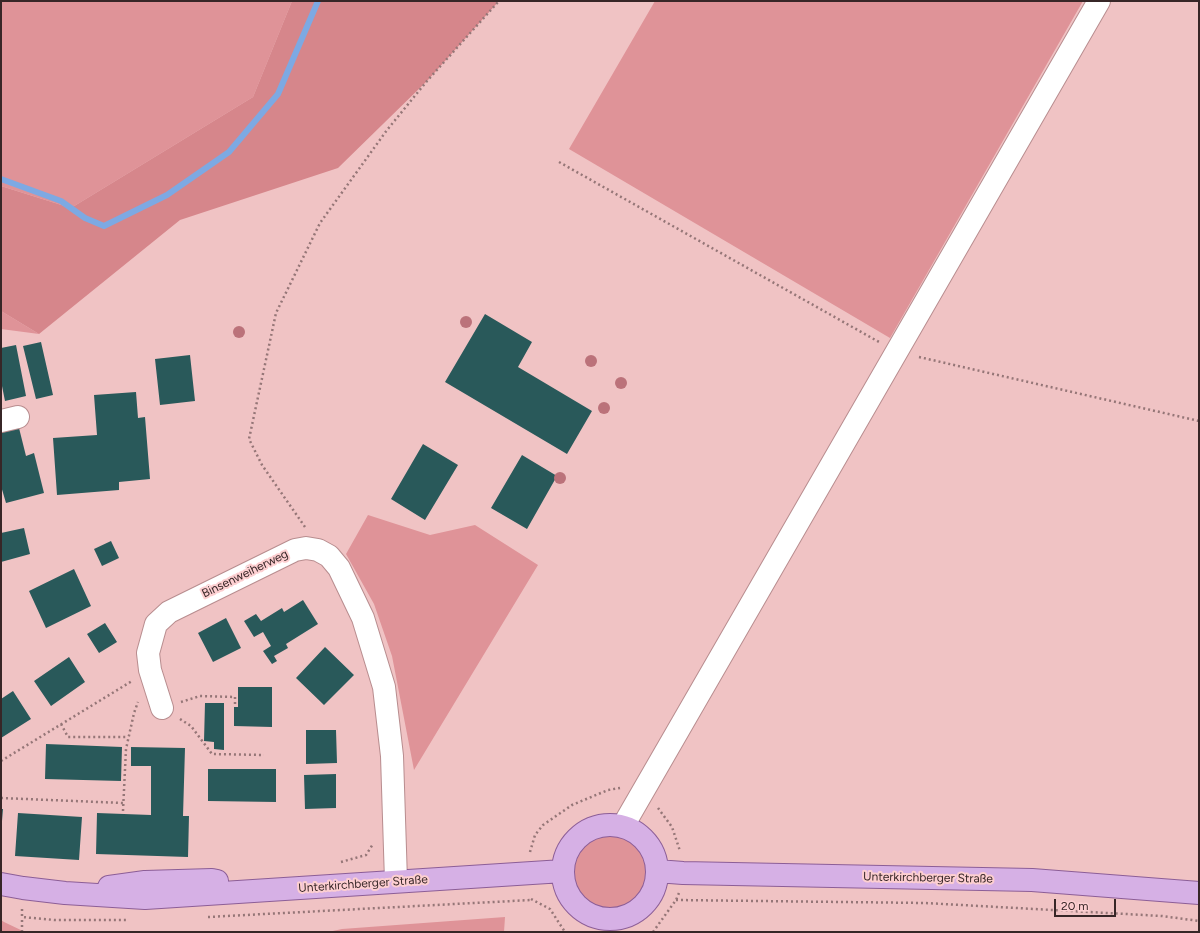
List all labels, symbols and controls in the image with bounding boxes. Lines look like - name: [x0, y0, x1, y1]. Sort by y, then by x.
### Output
- street label: Binsenweiherweg: [199, 547, 291, 601]
- street label: Unterkirchberger Straße: [863, 870, 993, 886]
- street label: Unterkirchberger Straße: [298, 872, 428, 896]
- scale bar: [1056, 891, 1118, 917]
- text: 20 m: [1061, 899, 1089, 913]

